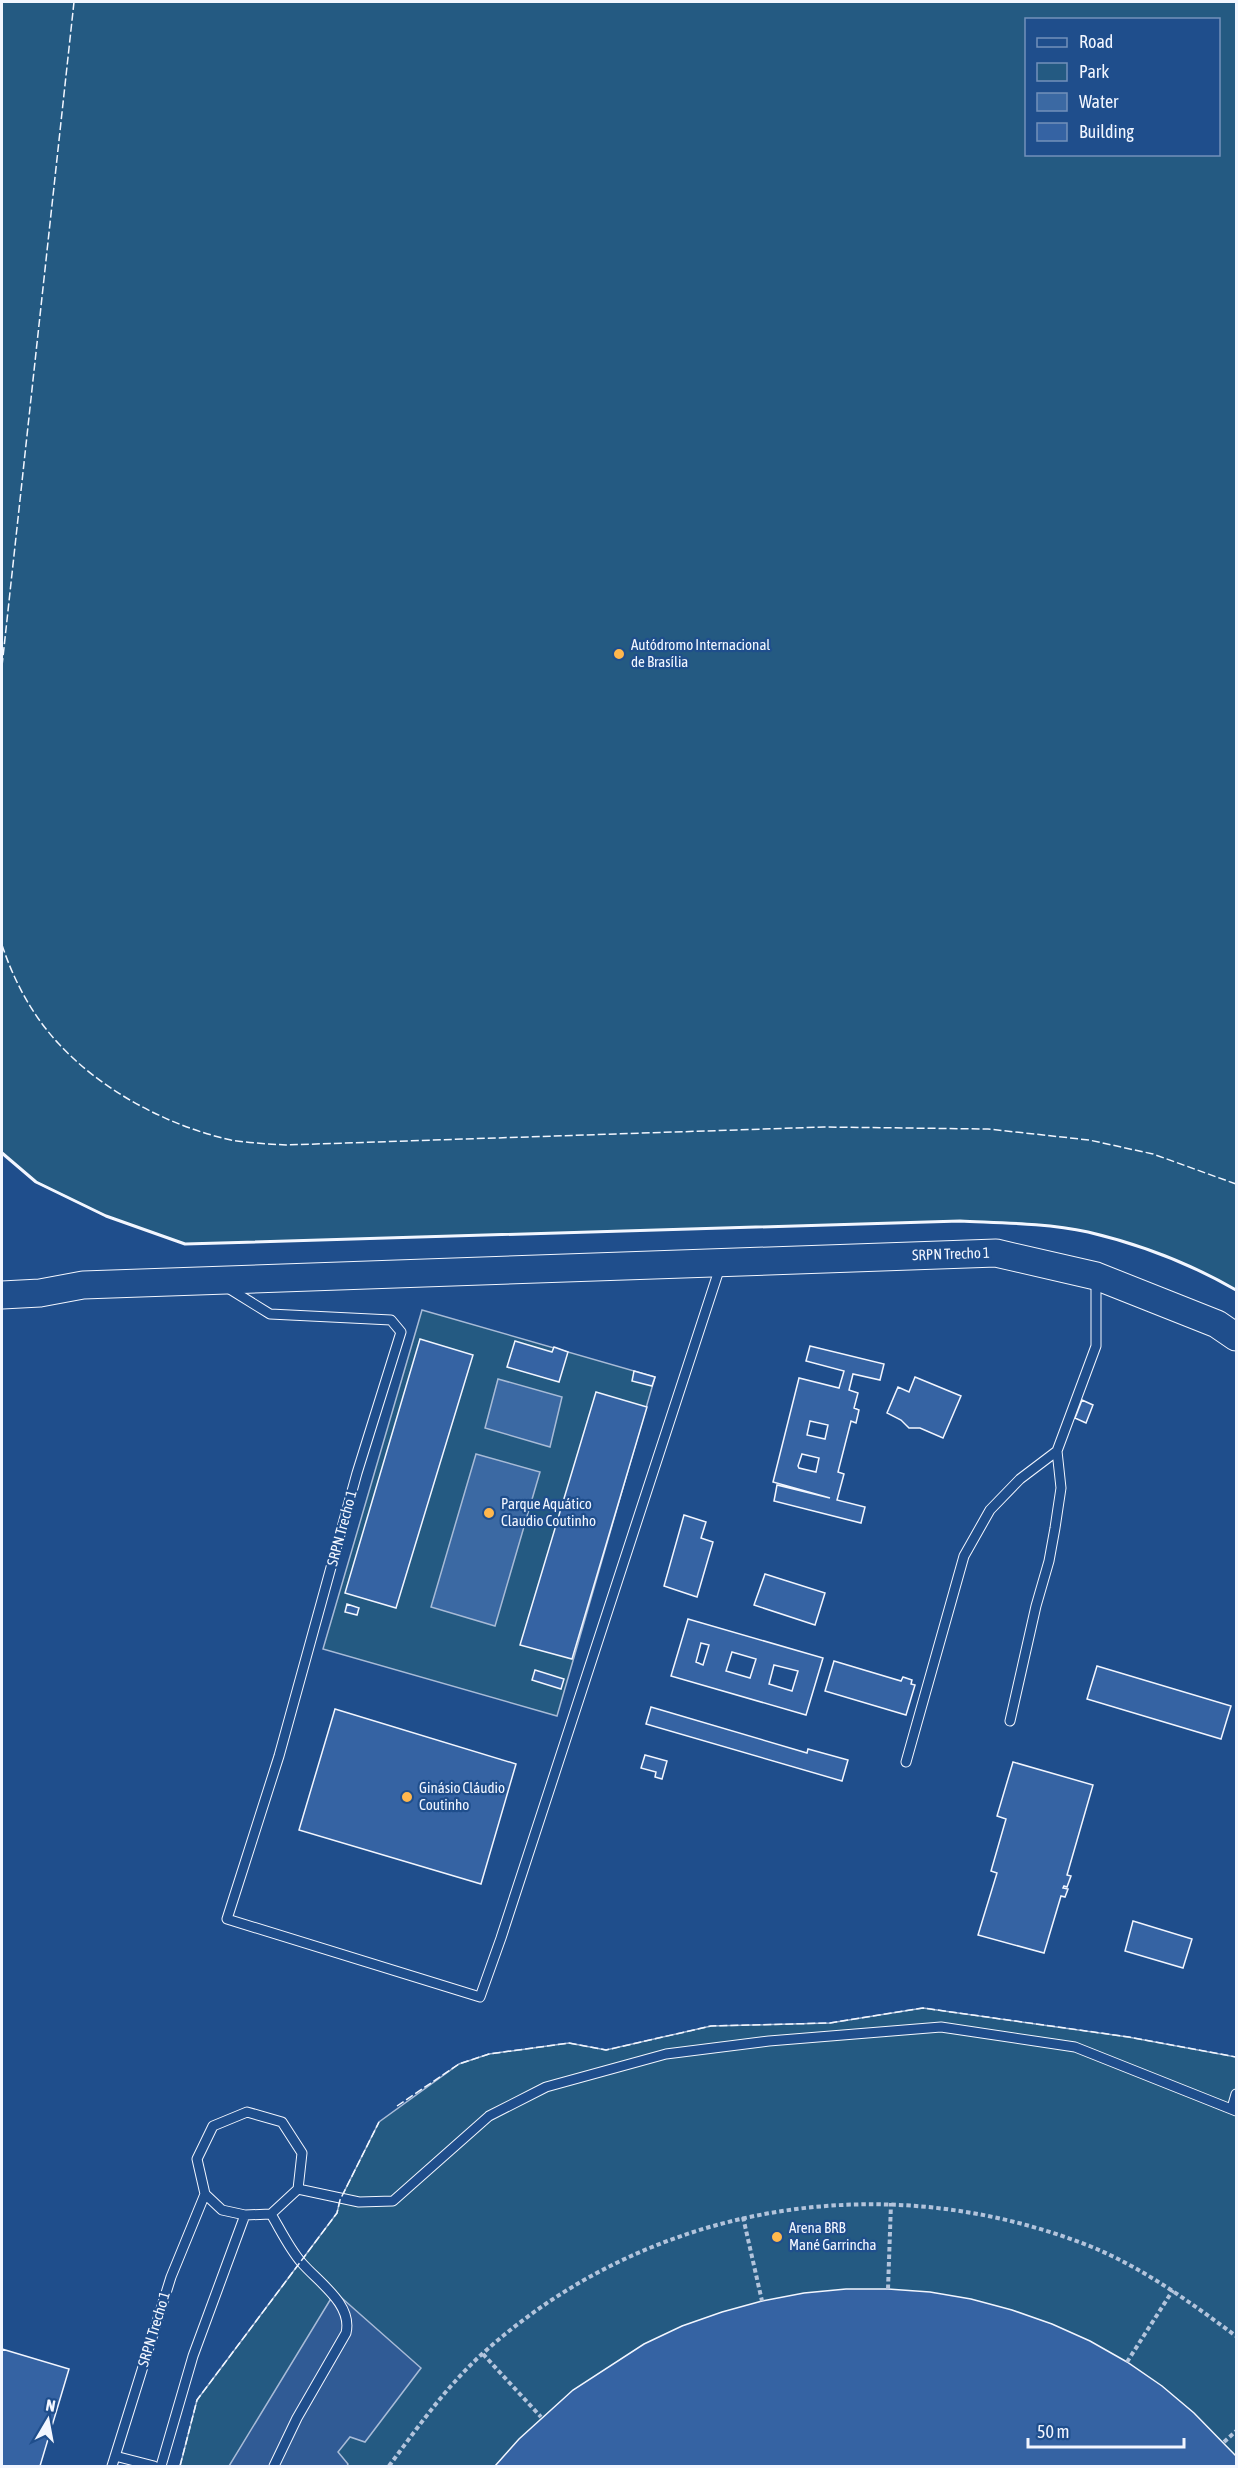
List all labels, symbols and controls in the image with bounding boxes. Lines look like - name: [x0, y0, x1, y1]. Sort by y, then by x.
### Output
- legend: [1025, 18, 1220, 156]
- text: Road: [1079, 31, 1113, 52]
- text: Park: [1079, 61, 1109, 82]
- text: Water: [1079, 91, 1119, 112]
- text: Building: [1079, 121, 1134, 142]
- place label: Autódromo Internacional de Brasília: [631, 636, 770, 670]
- marker: Autódromo Internacional de Brasília: [612, 647, 626, 661]
- street label: SRPN Trecho 1: [912, 1244, 990, 1263]
- street label: SRPN Trecho 1: [323, 1488, 360, 1568]
- place label: Parque Aquático Claudio Coutinho: [501, 1495, 596, 1529]
- marker: Parque Aquático Claudio Coutinho: [482, 1506, 496, 1520]
- place label: Ginásio Cláudio Coutinho: [419, 1779, 505, 1813]
- marker: Ginásio Cláudio Coutinho: [400, 1790, 414, 1804]
- place label: Arena BRB Mané Garrincha: [789, 2219, 876, 2253]
- marker: Arena BRB Mané Garrincha: [770, 2230, 784, 2244]
- street label: SRPN Trecho 1: [134, 2289, 173, 2369]
- north arrow: [18, 2390, 78, 2450]
- text: N: [44, 2396, 57, 2415]
- scale bar: [1028, 2411, 1184, 2449]
- text: 50 m: [1037, 2421, 1069, 2442]

